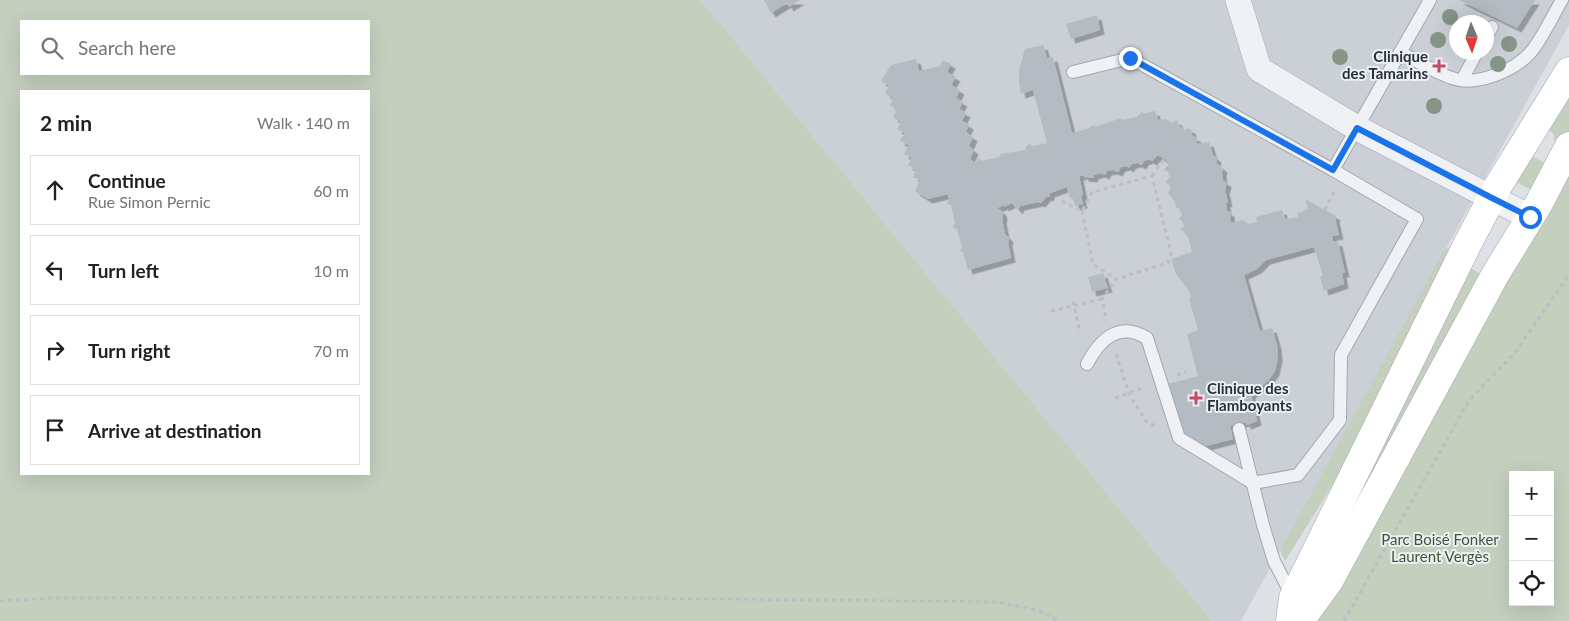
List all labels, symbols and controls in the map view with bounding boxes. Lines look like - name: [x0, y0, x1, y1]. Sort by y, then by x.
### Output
- north arrow: [1449, 15, 1494, 60]
- search box: [20, 20, 370, 75]
- icon: search: [38, 34, 66, 62]
- text: Search here: [78, 36, 176, 59]
- route end: [1119, 47, 1142, 70]
- place label: Clinique des Tamarins: [1342, 47, 1428, 82]
- marker: Clinique des Tamarins: [1432, 59, 1446, 73]
- text: 2 min: [40, 110, 92, 135]
- text: Walk · 140 m: [257, 113, 350, 132]
- text: Continue: [88, 169, 166, 192]
- icon: ahead: [41, 176, 69, 204]
- text: 60 m: [313, 181, 349, 200]
- text: Rue Simon Pernic: [88, 192, 211, 211]
- route start: [1519, 206, 1542, 229]
- icon: left: [41, 256, 69, 284]
- text: Turn left: [88, 259, 159, 282]
- text: 10 m: [313, 261, 349, 280]
- icon: right: [41, 336, 69, 364]
- text: Turn right: [88, 339, 170, 362]
- text: 70 m: [313, 341, 349, 360]
- place label: Clinique des Flamboyants: [1207, 379, 1292, 414]
- marker: Clinique des Flamboyants: [1189, 391, 1203, 405]
- icon: arrive: [41, 416, 69, 444]
- text: Arrive at destination: [88, 419, 261, 442]
- map controls: [1509, 471, 1554, 606]
- button: +: [1509, 471, 1554, 516]
- button: −: [1509, 516, 1554, 561]
- park label: Parc Boisé Fonker Laurent Vergès: [1381, 530, 1499, 565]
- button: locate: [1509, 561, 1554, 606]

